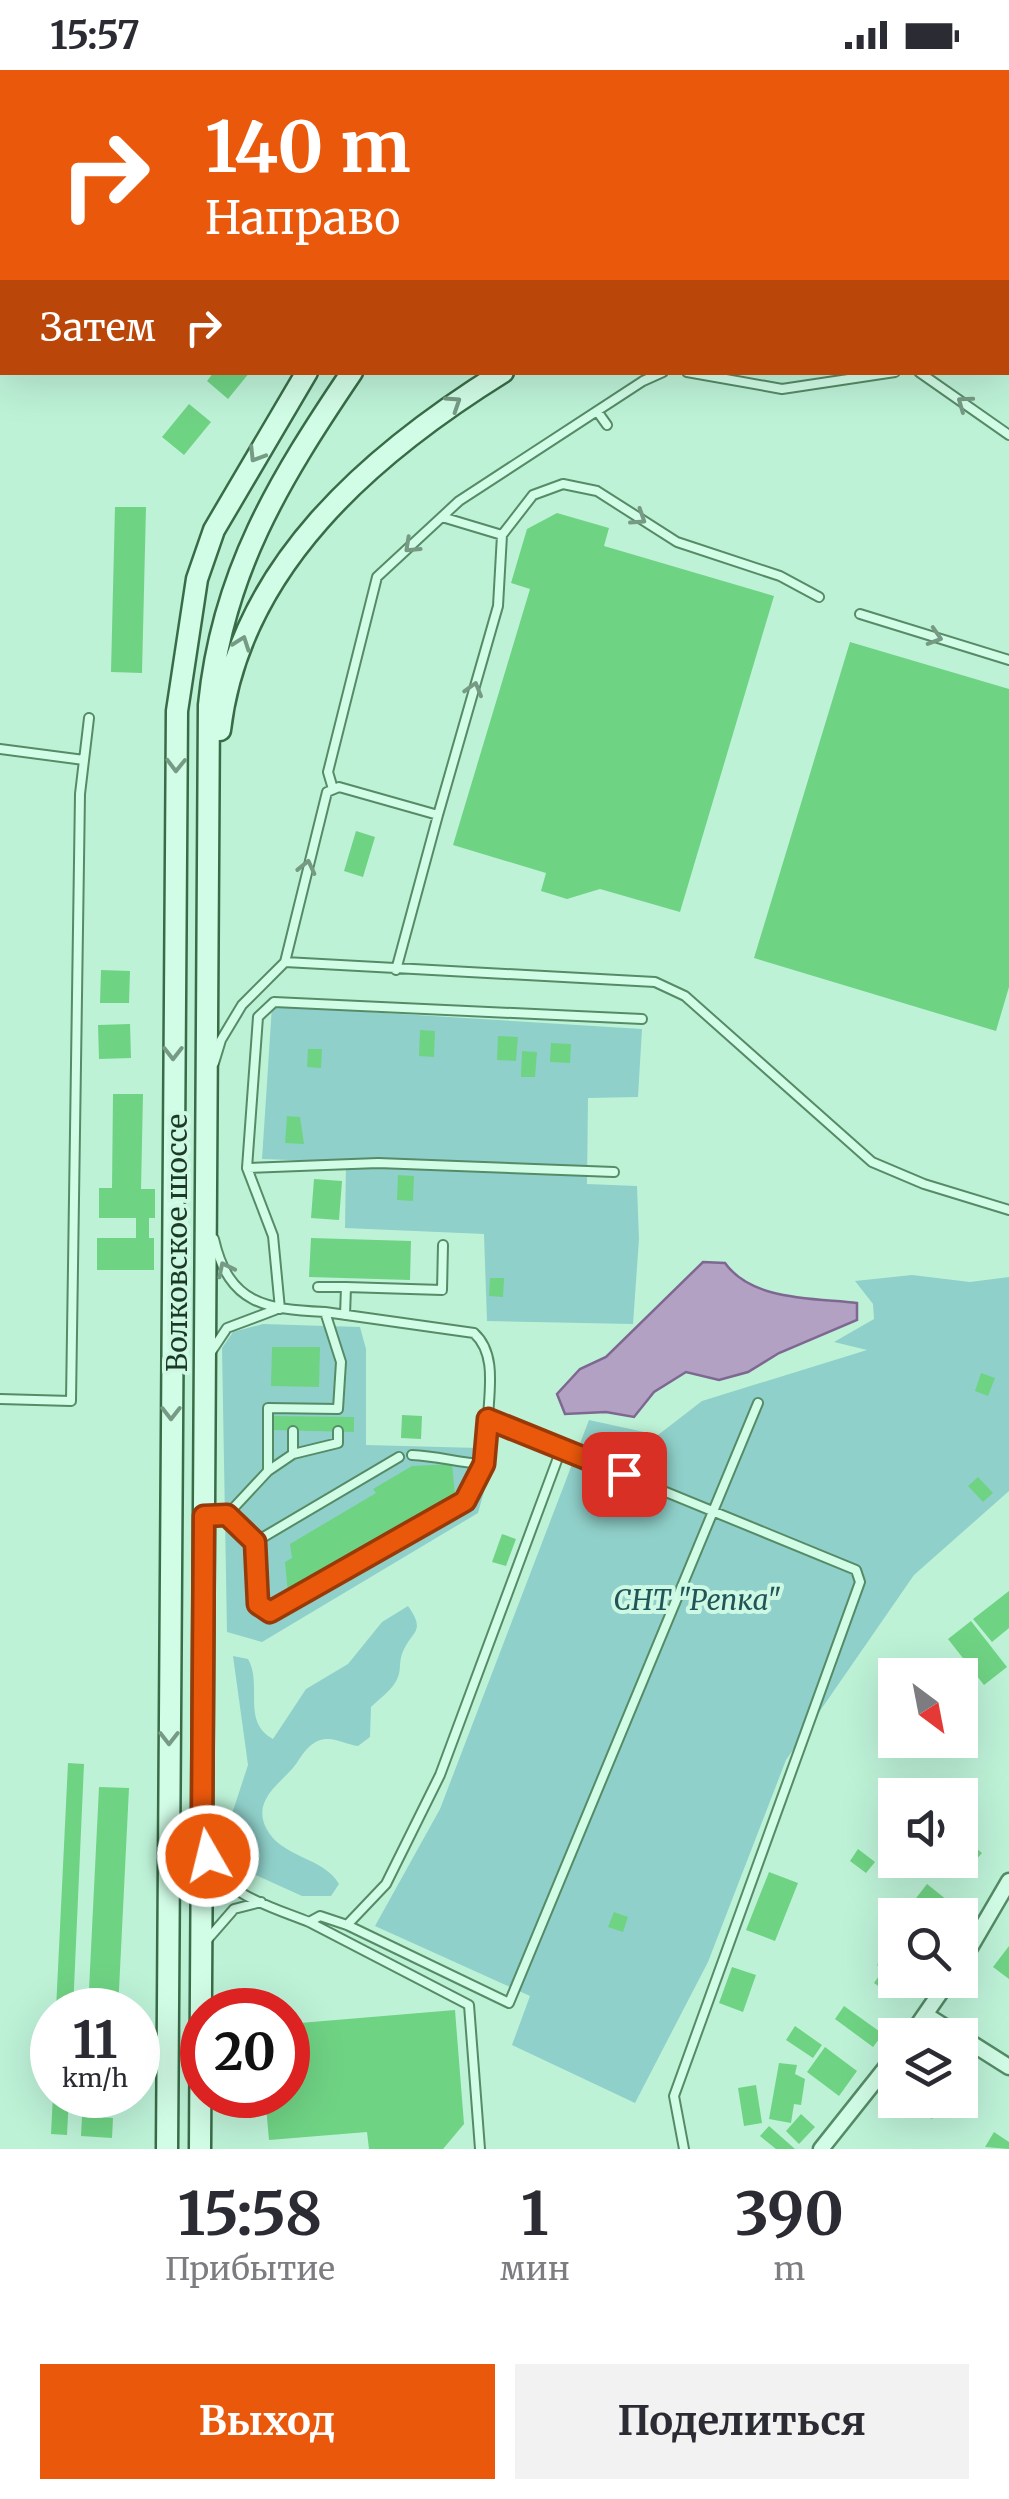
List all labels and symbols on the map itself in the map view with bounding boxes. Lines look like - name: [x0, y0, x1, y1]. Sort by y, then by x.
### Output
- one-way arrow: [443, 397, 461, 416]
- one-way arrow: [957, 397, 975, 414]
- one-way arrow: [249, 444, 268, 462]
- one-way arrow: [628, 505, 646, 524]
- one-way arrow: [404, 534, 423, 552]
- one-way arrow: [925, 625, 942, 646]
- one-way arrow: [230, 635, 250, 653]
- one-way arrow: [463, 680, 484, 698]
- one-way arrow: [165, 758, 187, 773]
- one-way arrow: [295, 859, 316, 876]
- one-way arrow: [162, 1045, 183, 1061]
- street label: Волковское шоссе: [159, 1114, 195, 1372]
- one-way arrow: [218, 1261, 237, 1279]
- one-way arrow: [160, 1406, 182, 1421]
- pin: [582, 1432, 667, 1517]
- park label: СНТ "Репка": [613, 1582, 781, 1618]
- north arrow: [878, 1658, 978, 1758]
- one-way arrow: [158, 1730, 180, 1746]
- position arrow: [156, 1804, 260, 1908]
- speed limit sign: 20: [180, 1988, 310, 2118]

